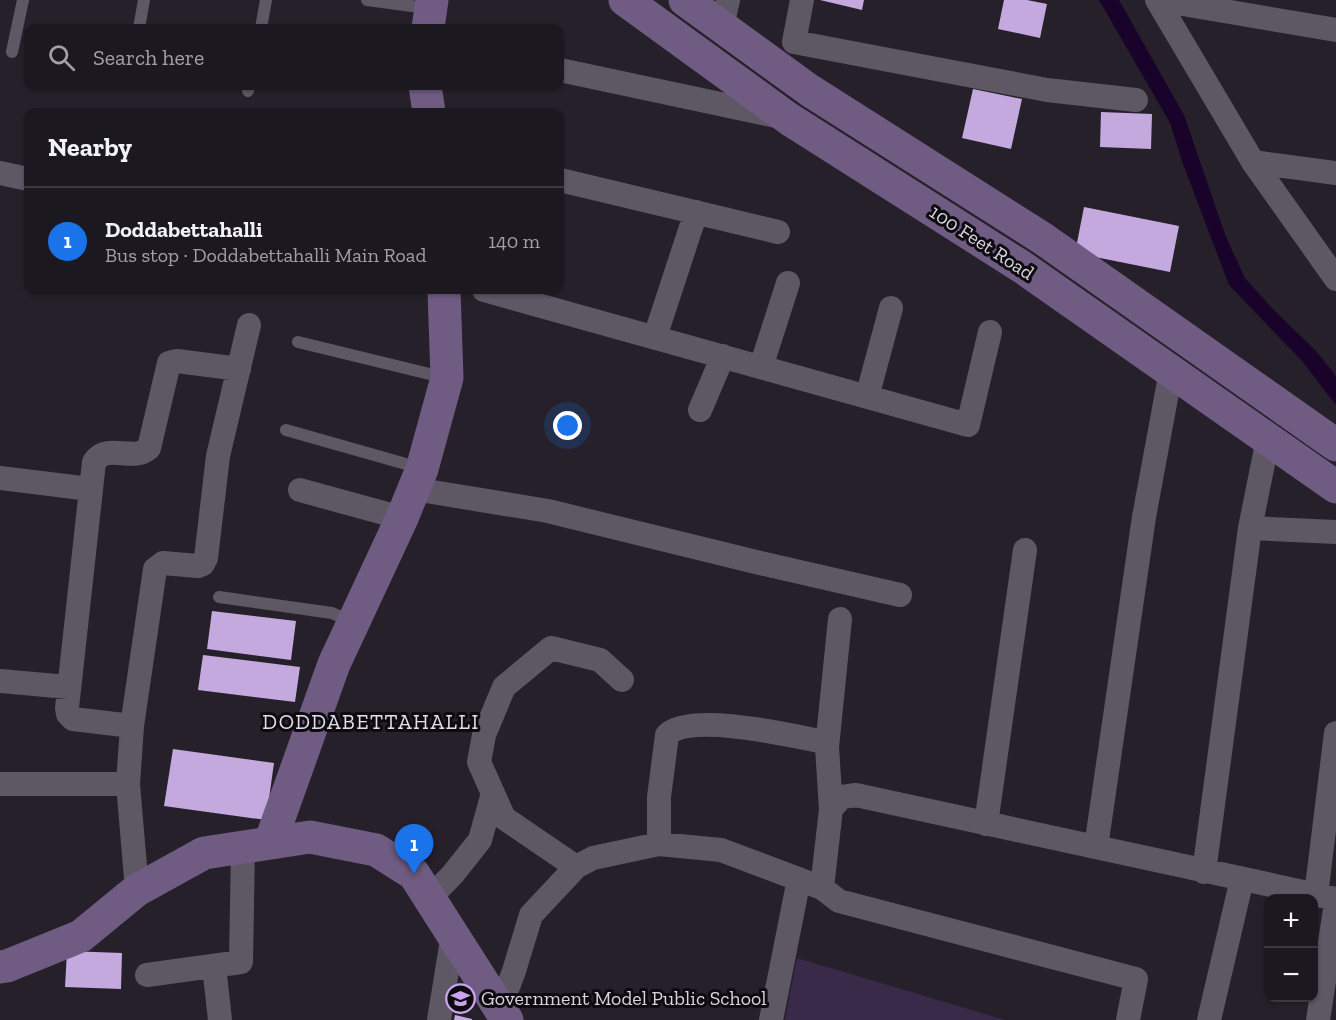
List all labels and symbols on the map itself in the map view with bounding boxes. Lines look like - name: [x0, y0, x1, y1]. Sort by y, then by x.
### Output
- street label: 100 Feet Road: [925, 199, 1039, 285]
- your location: [553, 411, 582, 440]
- district label: DODDABETTAHALLI: [262, 709, 480, 734]
- pin: 1: [394, 824, 434, 874]
- school or university icon: Government Model Public School: [444, 982, 476, 1014]
- place label: Government Model Public School: [481, 986, 767, 1010]

